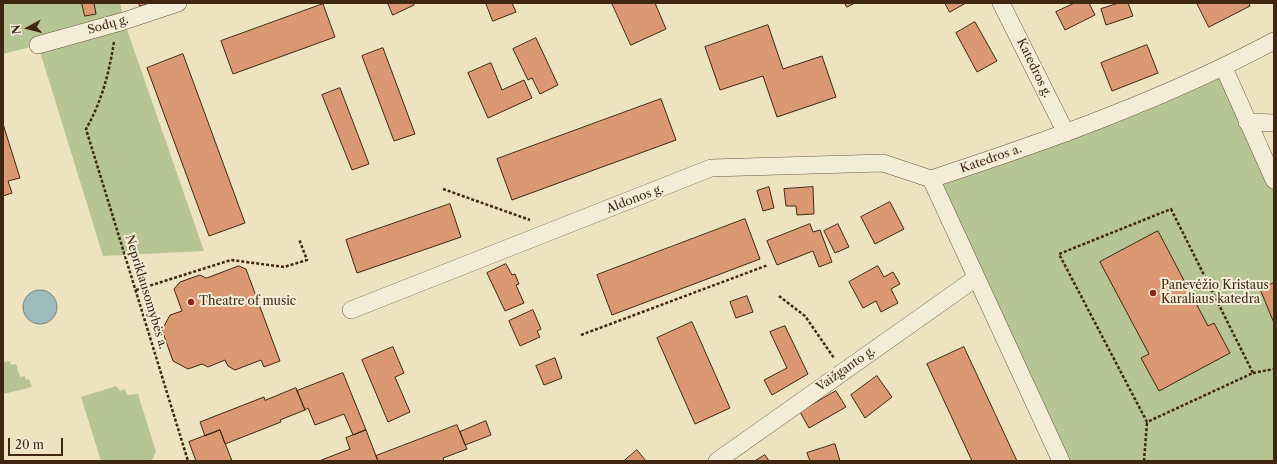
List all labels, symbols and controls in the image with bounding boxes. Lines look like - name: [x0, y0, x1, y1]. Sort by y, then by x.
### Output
- north arrow: [8, 8, 48, 48]
- street label: Sodų g.: [86, 12, 130, 38]
- text: N: [9, 24, 24, 35]
- street label: Katedros g.: [1013, 36, 1055, 100]
- street label: Katedros a.: [958, 142, 1024, 176]
- street label: Aldonos g.: [604, 182, 666, 216]
- street label: Nepriklausomybės a.: [122, 233, 170, 351]
- place label: Panevėžio Kristaus Karaliaus katedra: [1161, 279, 1269, 307]
- marker: Panevėžio Kristaus Karaliaus katedra: [1148, 288, 1158, 298]
- place label: Theatre of music: [199, 295, 296, 309]
- marker: Theatre of music: [186, 297, 196, 307]
- street label: Vaižganto g.: [814, 344, 878, 394]
- scale bar: [10, 430, 65, 456]
- text: 20 m: [15, 437, 44, 452]

